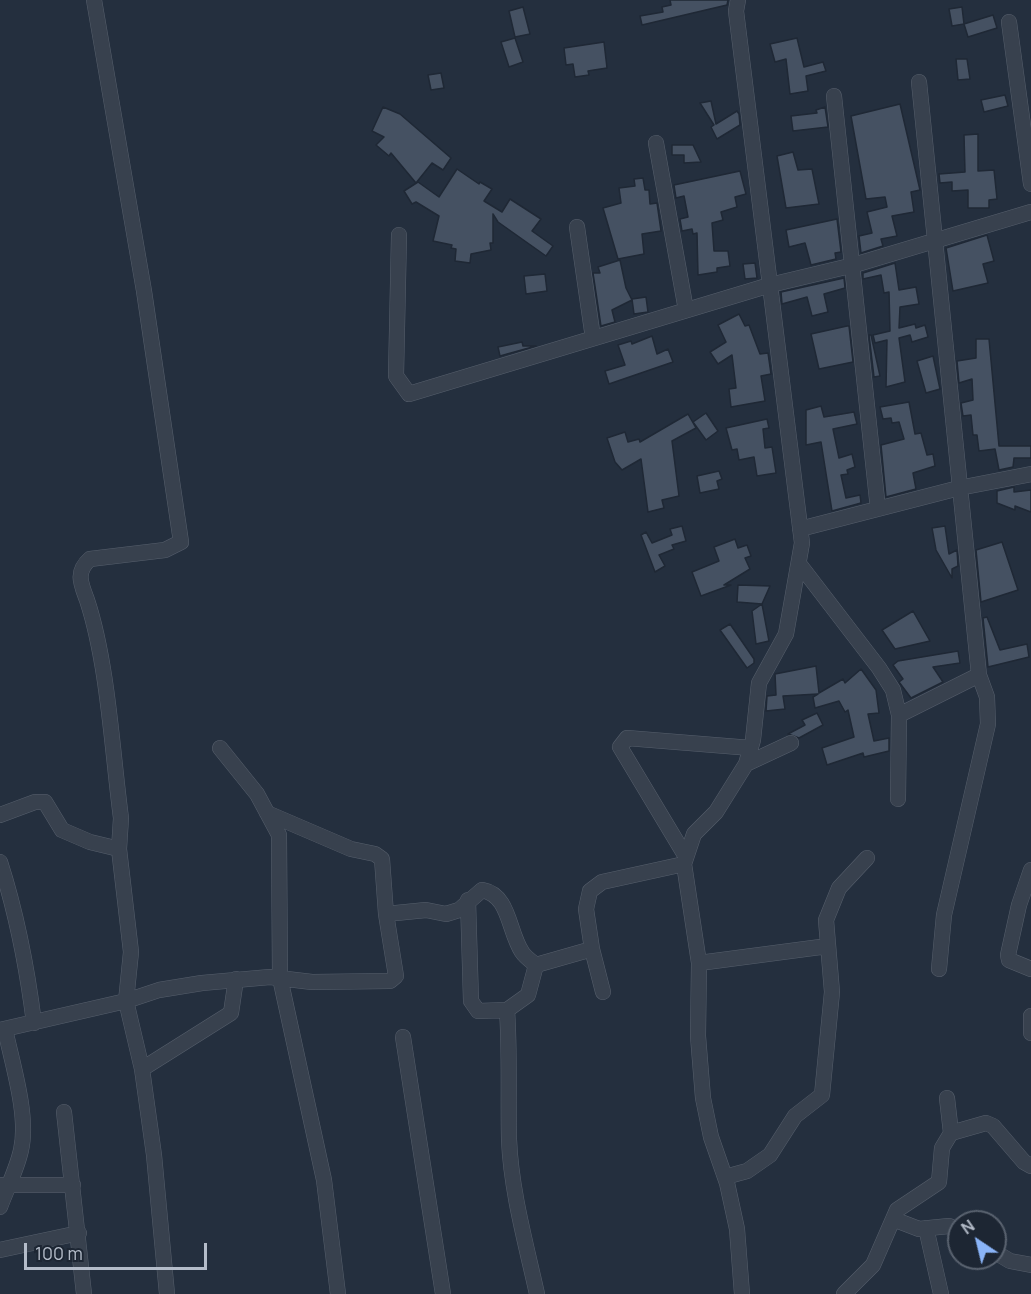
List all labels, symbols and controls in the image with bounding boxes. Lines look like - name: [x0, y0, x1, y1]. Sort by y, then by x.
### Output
- north arrow: [947, 1210, 1007, 1270]
- text: N: [957, 1215, 979, 1239]
- scale bar: [27, 1231, 210, 1269]
- text: 100 m: [35, 1241, 83, 1265]

